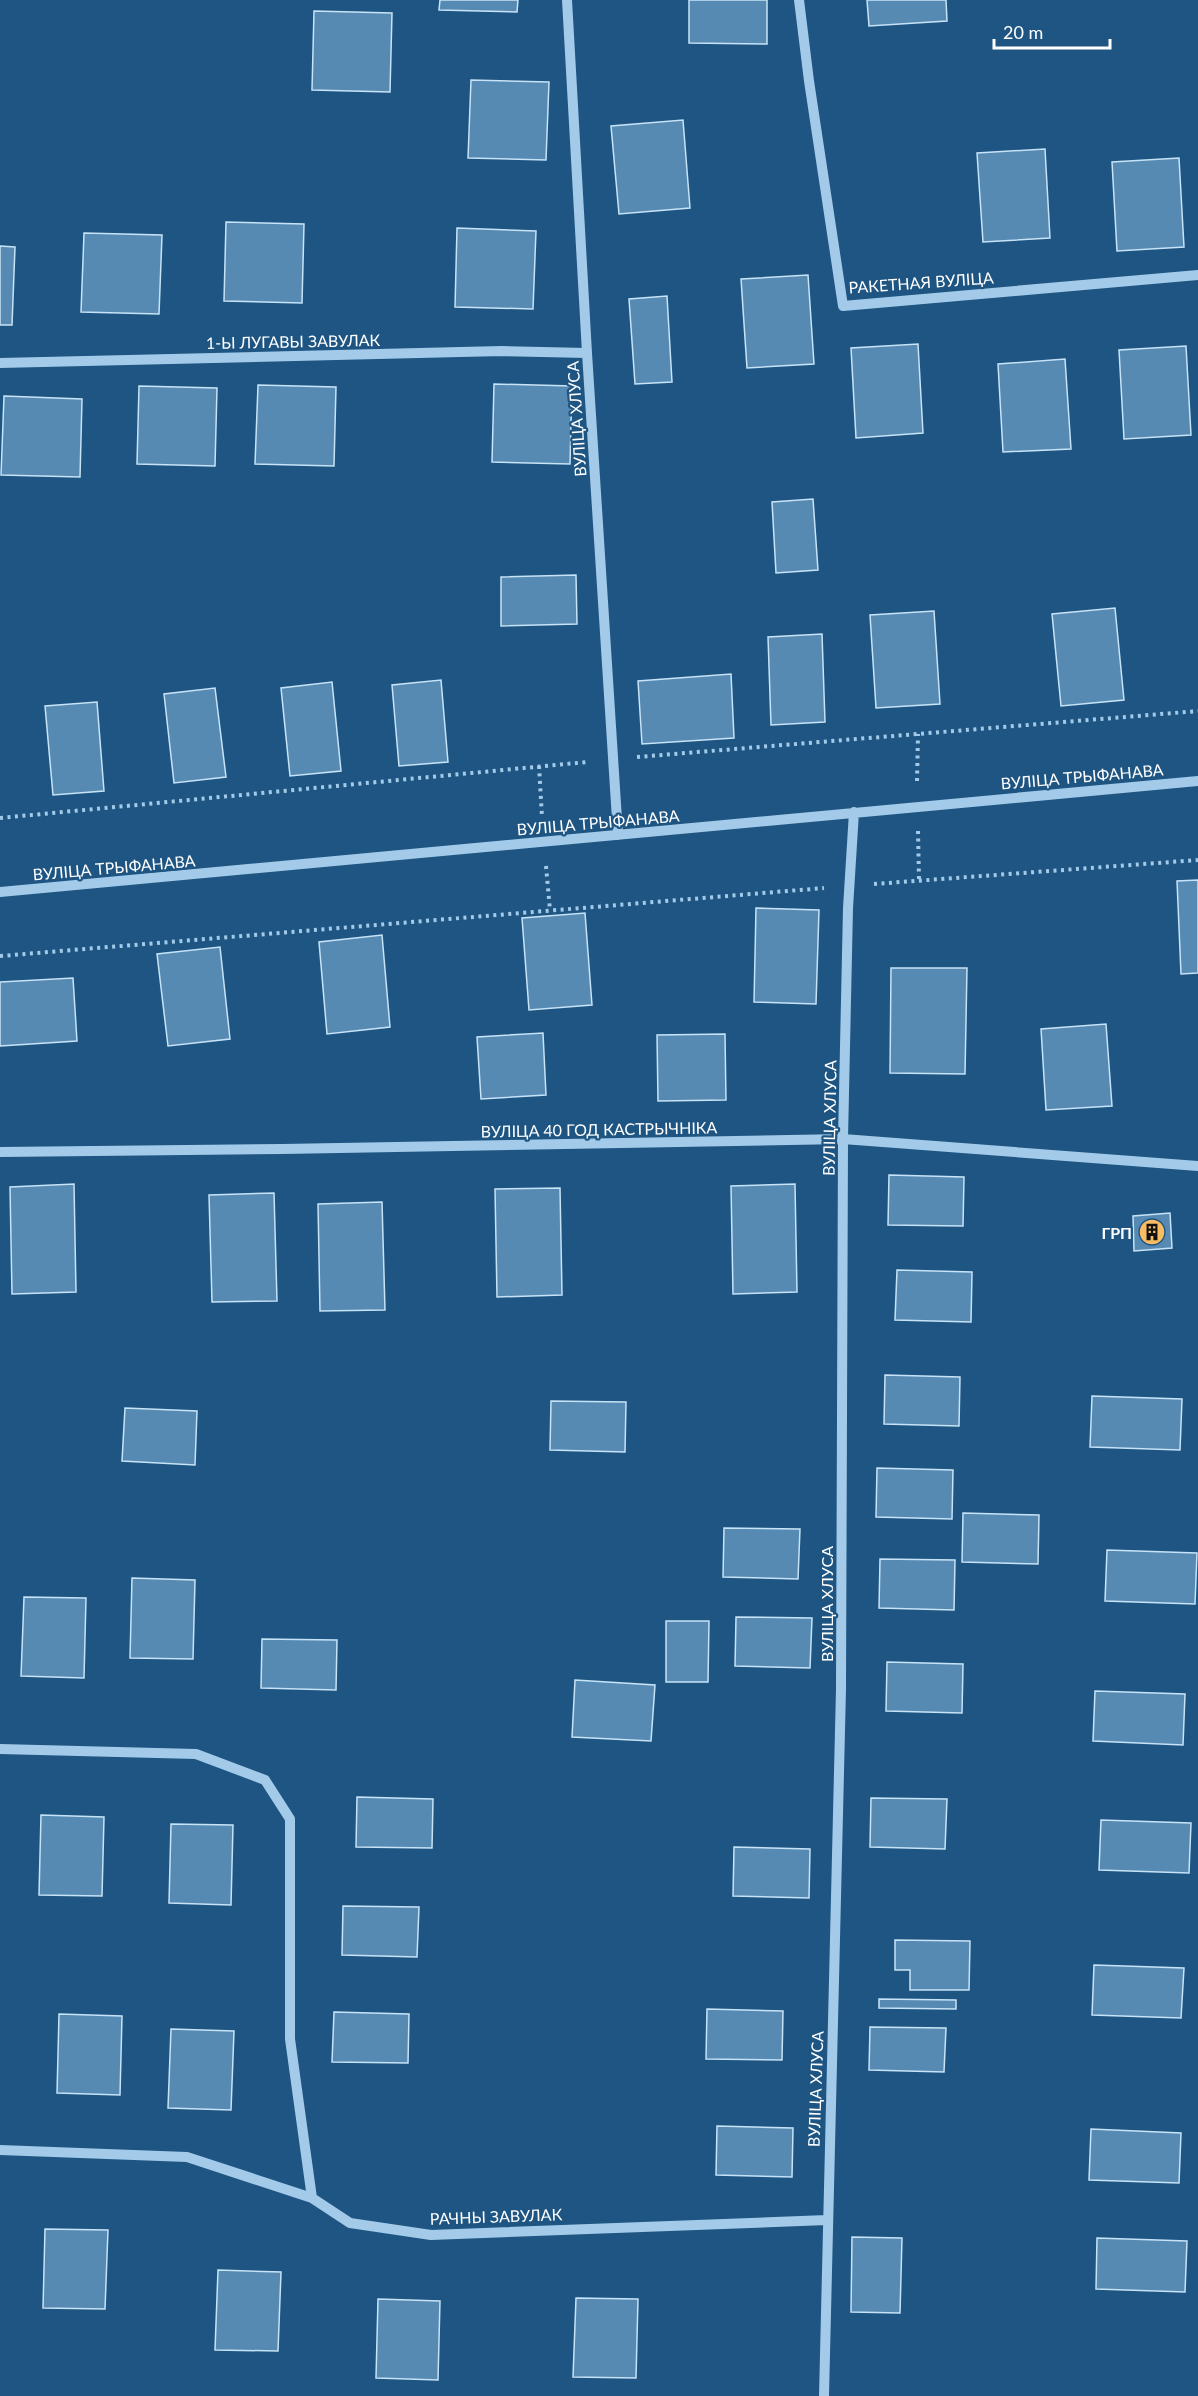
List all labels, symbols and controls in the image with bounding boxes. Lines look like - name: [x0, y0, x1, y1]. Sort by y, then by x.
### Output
- scale bar: [994, 12, 1110, 50]
- text: 20 m: [1003, 21, 1043, 43]
- street label: РАКЕТНАЯ ВУЛІЦА: [848, 267, 994, 297]
- street label: 1-Ы ЛУГАВЫ ЗАВУЛАК: [206, 330, 381, 352]
- street label: ВУЛІЦА ХЛУСА: [562, 360, 590, 477]
- street label: ВУЛІЦА ТРЫФАНАВА: [1000, 759, 1164, 793]
- street label: ВУЛІЦА ТРЫФАНАВА: [516, 805, 680, 839]
- street label: ВУЛІЦА ТРЫФАНАВА: [32, 850, 196, 884]
- street label: ВУЛІЦА ХЛУСА: [818, 1060, 840, 1176]
- street label: ВУЛІЦА 40 ГОД КАСТРЫЧНІКА: [481, 1117, 718, 1141]
- building icon: ГРП: [1137, 1217, 1167, 1247]
- place label: ГРП: [1102, 1223, 1132, 1242]
- street label: ВУЛІЦА ХЛУСА: [817, 1546, 836, 1662]
- street label: ВУЛІЦА ХЛУСА: [803, 2031, 827, 2147]
- street label: РАЧНЫ ЗАВУЛАК: [430, 2204, 563, 2228]

